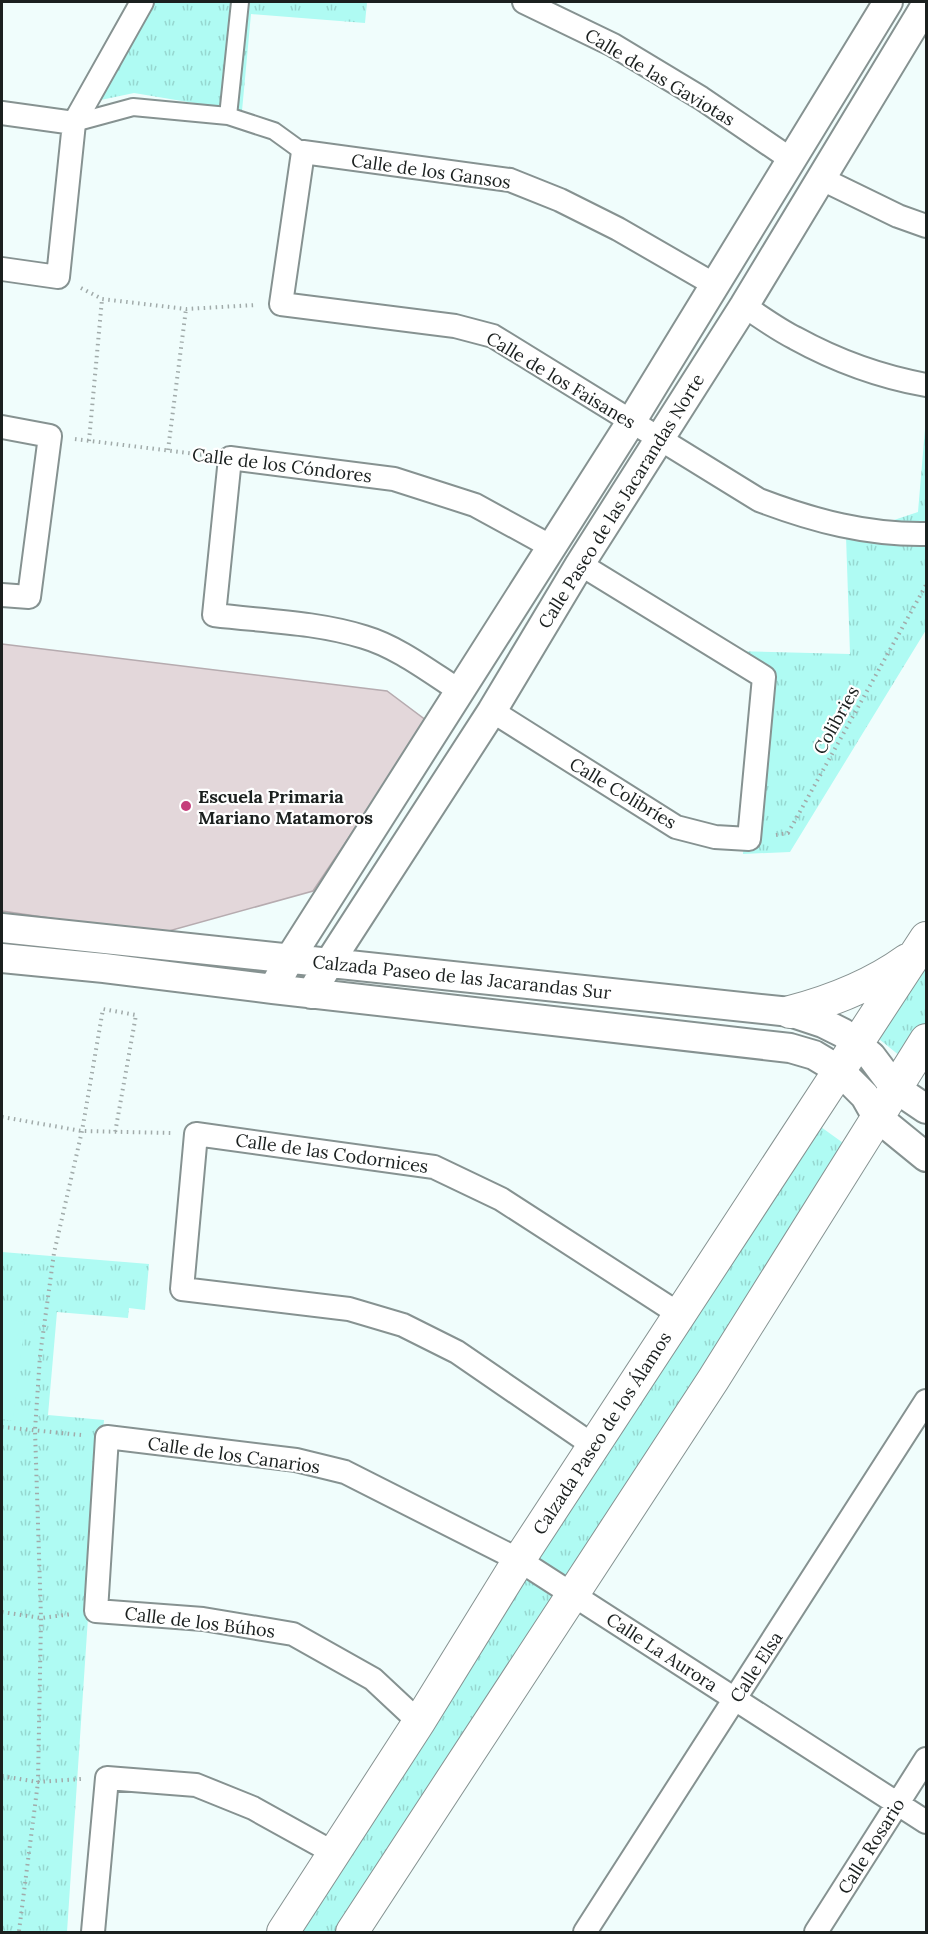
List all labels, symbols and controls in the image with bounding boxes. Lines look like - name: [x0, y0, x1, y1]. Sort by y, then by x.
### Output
- street label: Calle de las Gaviotas: [581, 23, 739, 131]
- street label: Calle de los Gansos: [350, 148, 512, 194]
- street label: Calle de los Faisanes: [482, 326, 640, 434]
- street label: Calle Paseo de las Jacarandas Norte: [533, 369, 709, 633]
- street label: Calle de los Cóndores: [191, 443, 373, 487]
- street label: Colibries: [808, 682, 864, 758]
- street label: Calle Colibríes: [565, 752, 681, 834]
- place label: Escuela Primaria Mariano Matamoros: [198, 785, 373, 829]
- marker: Escuela Primaria Mariano Matamoros: [179, 799, 193, 813]
- street label: Calzada Paseo de las Jacarandas Sur: [312, 950, 613, 1004]
- street label: Calle de las Codornices: [234, 1128, 430, 1178]
- street label: Calzada Paseo de los Álamos: [528, 1327, 676, 1539]
- street label: Calle de los Canarios: [146, 1432, 322, 1478]
- street label: Calle de los Búhos: [123, 1601, 277, 1643]
- street label: Calle La Aurora: [602, 1607, 722, 1697]
- street label: Calle Elsa: [725, 1627, 787, 1707]
- street label: Calle Rosario: [832, 1794, 910, 1898]

